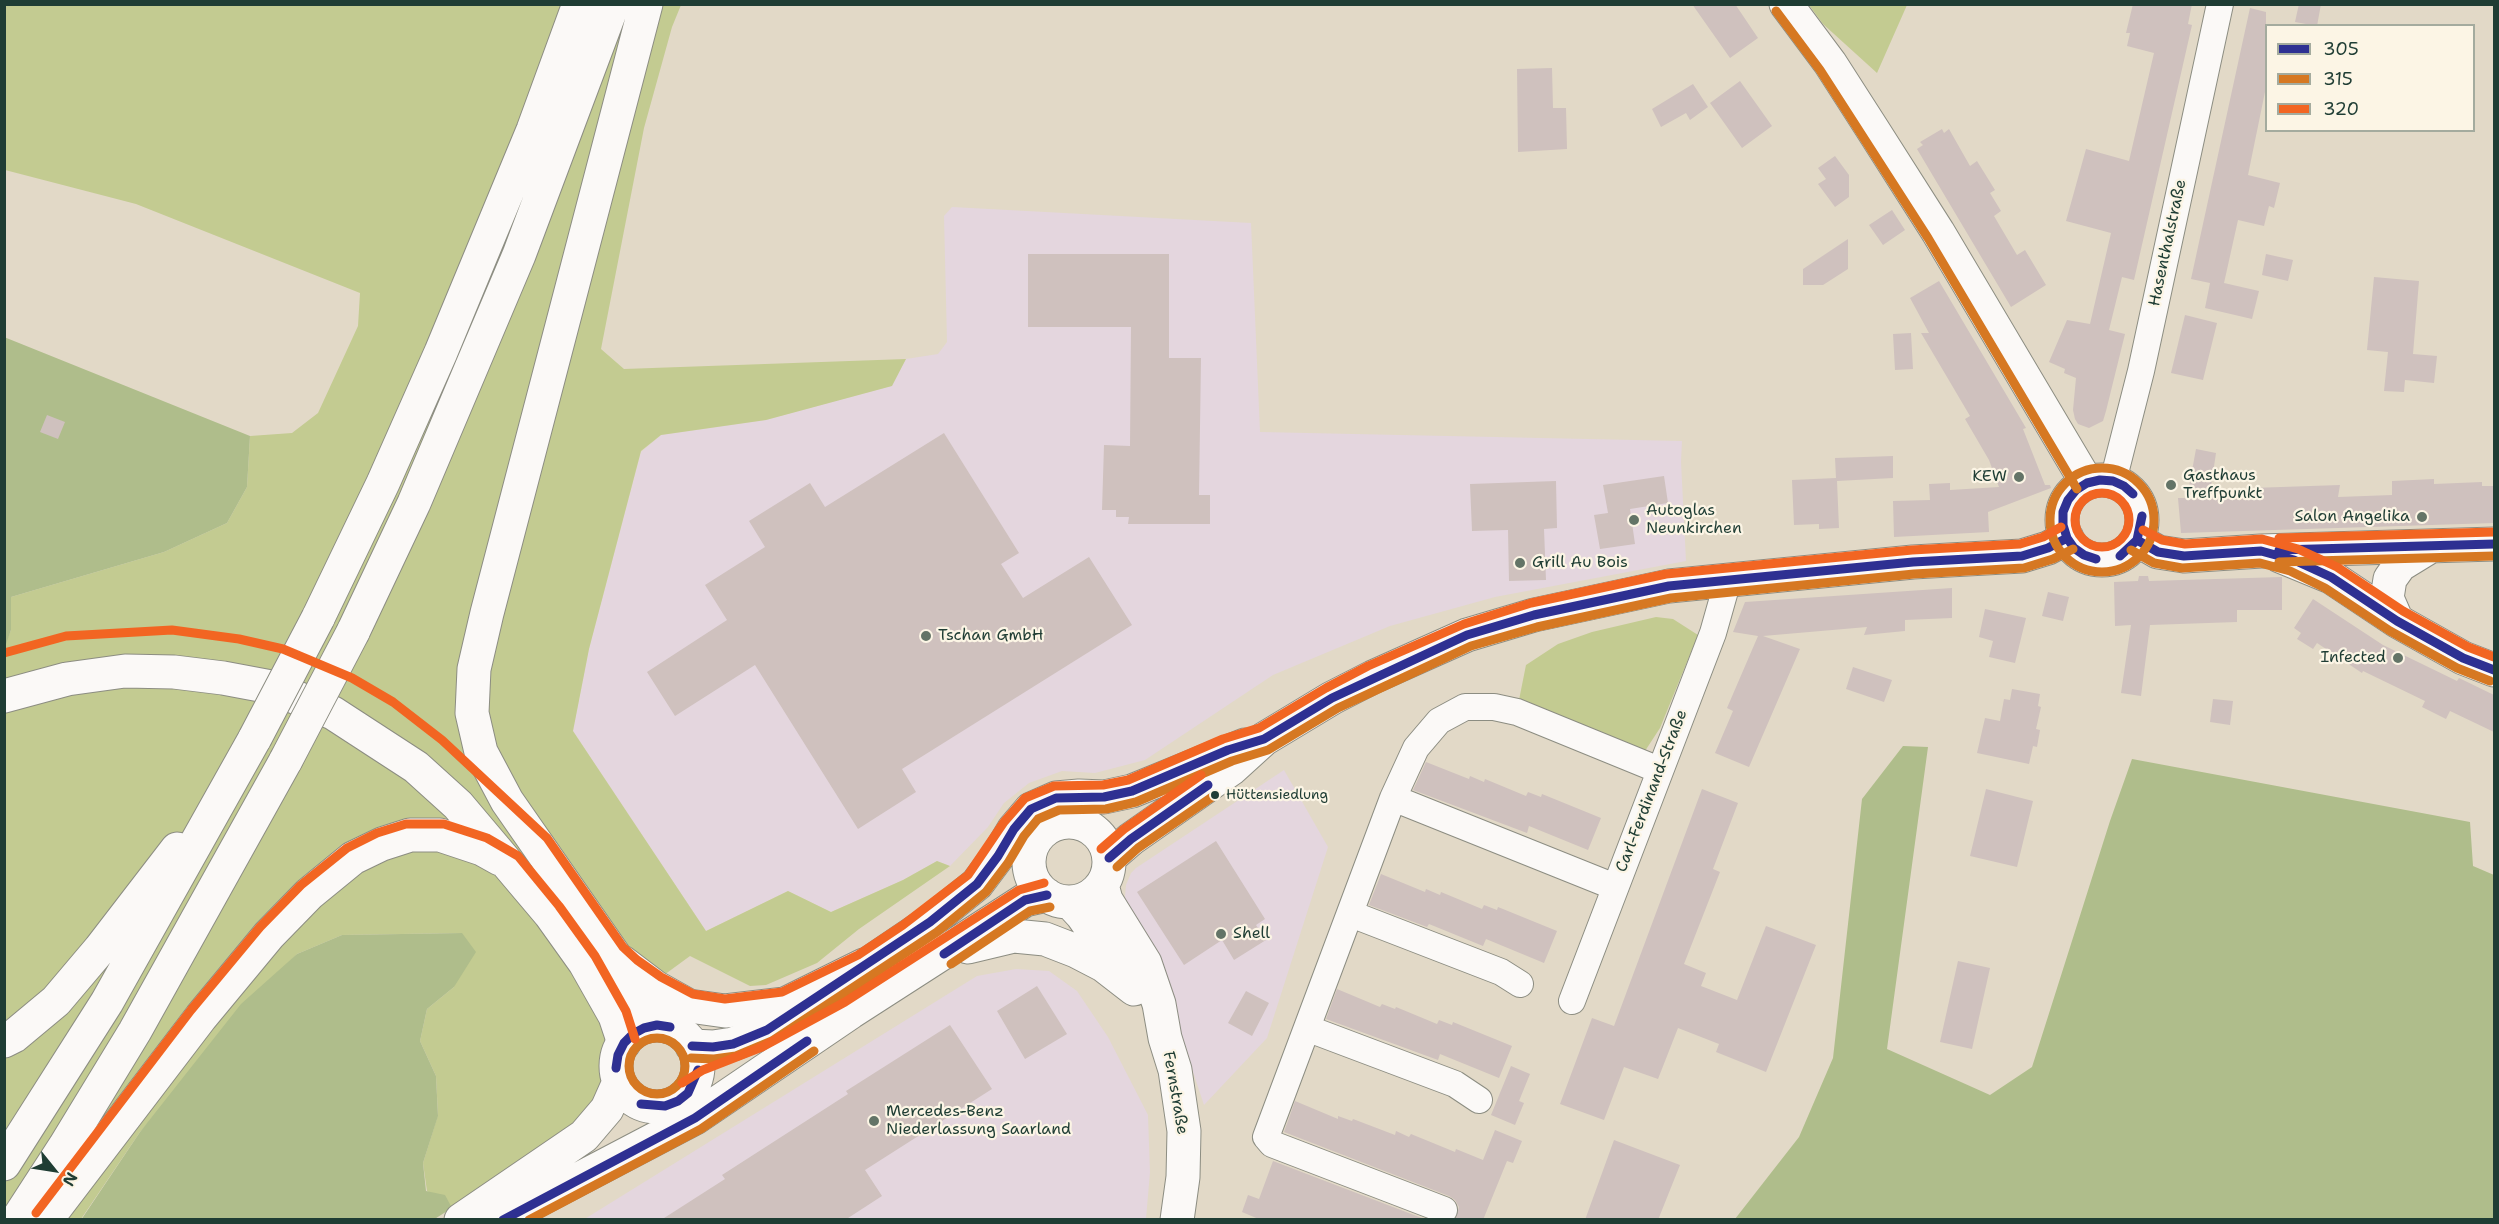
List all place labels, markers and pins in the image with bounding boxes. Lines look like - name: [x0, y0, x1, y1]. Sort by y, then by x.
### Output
- place label: Gasthaus Treffpunkt: [2183, 466, 2263, 504]
- place label: KEW: [1972, 467, 2007, 487]
- marker: KEW: [2012, 470, 2026, 484]
- marker: Gasthaus Treffpunkt: [2164, 478, 2178, 492]
- place label: Autoglas Neunkirchen: [1646, 501, 1742, 539]
- place label: Salon Angelika: [2294, 507, 2410, 527]
- marker: Salon Angelika: [2415, 510, 2429, 524]
- marker: Autoglas Neunkirchen: [1627, 513, 1641, 527]
- place label: Grill Au Bois: [1532, 553, 1628, 573]
- marker: Grill Au Bois: [1513, 556, 1527, 570]
- place label: Tschan GmbH: [938, 626, 1043, 646]
- marker: Tschan GmbH: [919, 629, 933, 643]
- place label: Infected: [2321, 648, 2386, 668]
- marker: Infected: [2391, 651, 2405, 665]
- place label: Hüttensiedlung: [1226, 787, 1328, 803]
- marker: Hüttensiedlung: [1209, 789, 1221, 801]
- place label: Shell: [1233, 924, 1270, 944]
- marker: Shell: [1214, 927, 1228, 941]
- place label: Mercedes-Benz Niederlassung Saarland: [886, 1102, 1071, 1140]
- marker: Mercedes-Benz Niederlassung Saarland: [867, 1114, 881, 1128]

